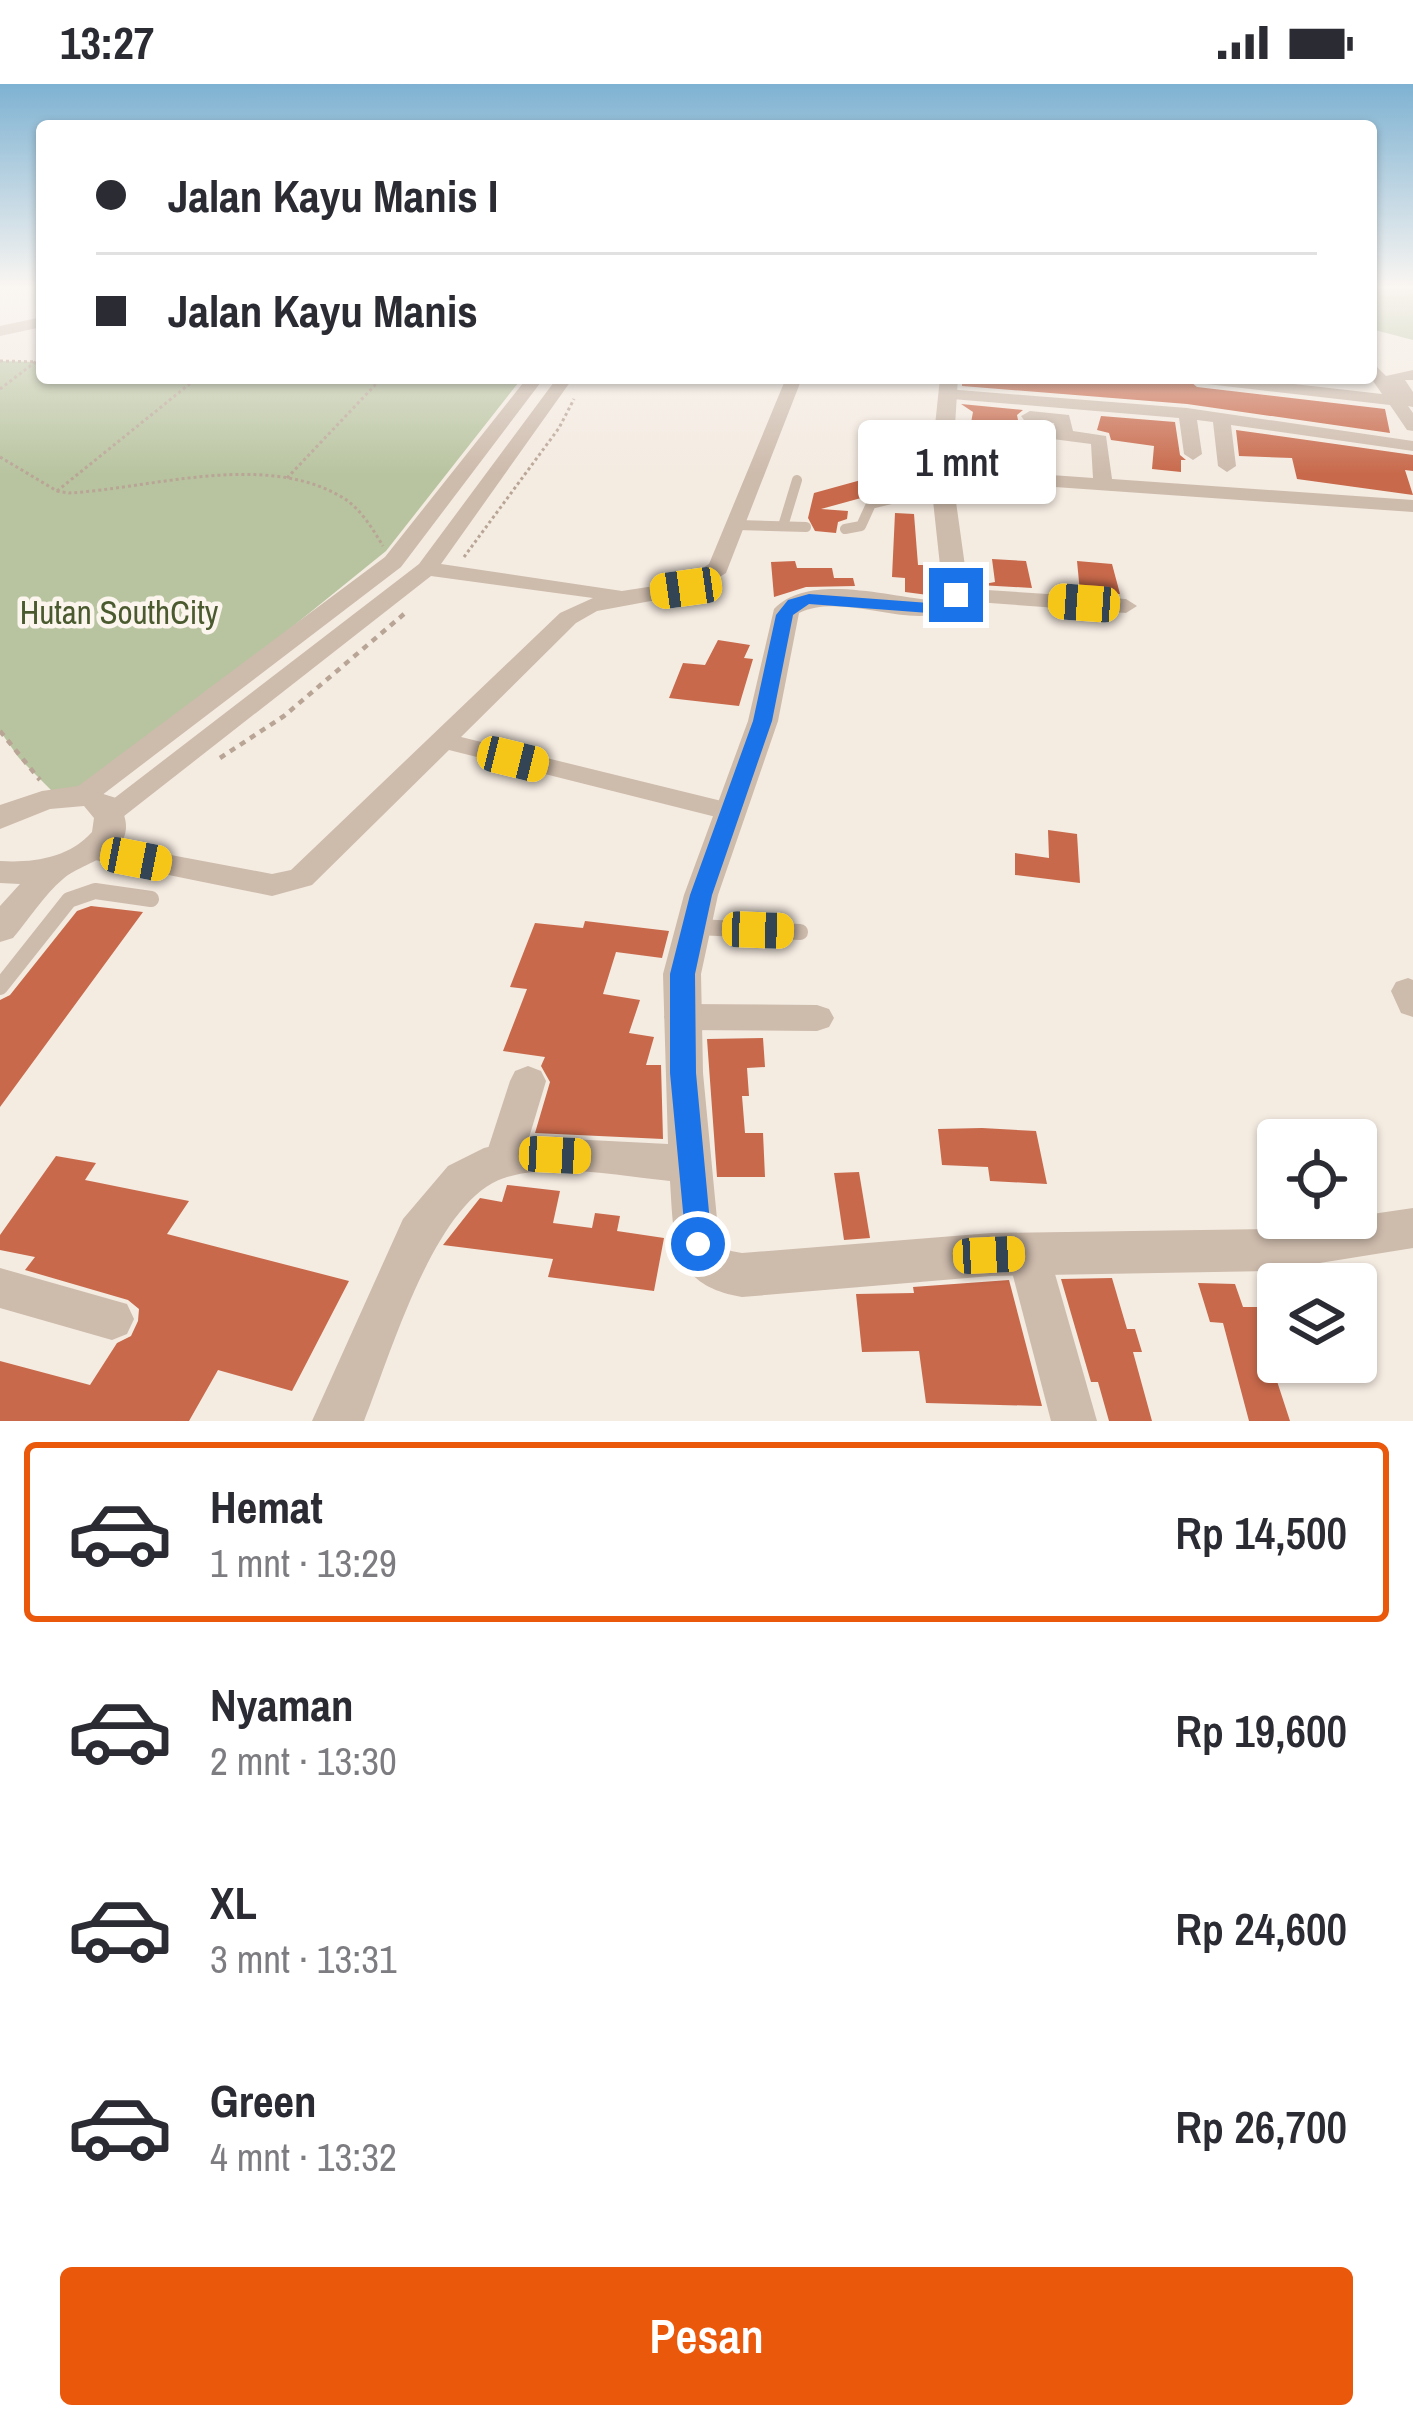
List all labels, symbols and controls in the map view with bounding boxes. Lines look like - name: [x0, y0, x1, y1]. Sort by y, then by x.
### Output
- text: 13:27: [60, 12, 154, 73]
- text: Jalan Kayu Manis I: [168, 165, 498, 226]
- text: Jalan Kayu Manis: [168, 280, 478, 341]
- callout: 1 mnt: [857, 421, 1055, 505]
- text: 1 mnt: [915, 436, 999, 488]
- car: [648, 565, 724, 611]
- route end: [929, 568, 983, 622]
- car: [1047, 583, 1121, 623]
- park label: Hutan SouthCity: [20, 590, 219, 634]
- car: [474, 733, 552, 785]
- car: [97, 834, 175, 884]
- car: [721, 911, 795, 949]
- map controls: [1257, 1119, 1377, 1383]
- button: locate: [1257, 1119, 1377, 1239]
- car: [518, 1135, 592, 1175]
- route start: [671, 1217, 725, 1271]
- car: [952, 1235, 1026, 1275]
- button: layers: [1257, 1263, 1377, 1383]
- text: Hemat: [210, 1476, 323, 1537]
- icon: car: [66, 1478, 174, 1586]
- text: Rp 14,500: [1175, 1502, 1347, 1563]
- text: 1 mnt · 13:29: [210, 1537, 397, 1589]
- text: Nyaman: [210, 1674, 354, 1735]
- icon: car: [66, 1676, 174, 1784]
- text: Rp 19,600: [1175, 1700, 1347, 1761]
- text: 2 mnt · 13:30: [210, 1735, 397, 1787]
- text: XL: [210, 1872, 257, 1933]
- icon: car: [66, 1874, 174, 1982]
- text: Rp 24,600: [1175, 1898, 1347, 1959]
- text: 3 mnt · 13:31: [210, 1933, 397, 1985]
- text: Green: [210, 2070, 317, 2131]
- icon: car: [66, 2072, 174, 2180]
- text: Rp 26,700: [1175, 2096, 1347, 2157]
- text: 4 mnt · 13:32: [210, 2131, 397, 2183]
- button: Pesan: [60, 2267, 1353, 2405]

